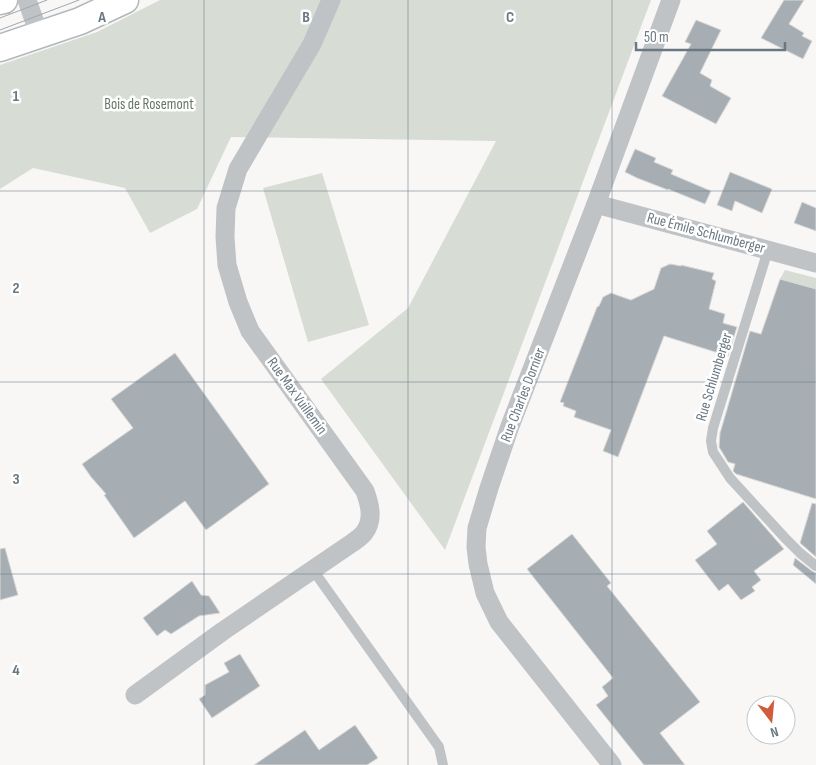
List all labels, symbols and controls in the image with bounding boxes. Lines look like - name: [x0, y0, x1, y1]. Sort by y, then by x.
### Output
- text: A: [97, 8, 106, 27]
- text: B: [302, 8, 310, 27]
- text: C: [506, 8, 514, 27]
- scale bar: [636, 20, 785, 52]
- text: 50 m: [644, 28, 669, 47]
- text: 1: [13, 87, 20, 106]
- park label: Bois de Rosemont: [104, 95, 194, 114]
- street label: Rue Émile Schlumberger: [645, 208, 768, 258]
- text: 2: [12, 279, 20, 298]
- street label: Rue Schlumberger: [692, 330, 737, 424]
- street label: Rue Charles Dornier: [496, 345, 550, 445]
- street label: Rue Max Vuillemin: [263, 354, 331, 438]
- text: 3: [12, 470, 20, 489]
- text: 4: [12, 661, 20, 680]
- north arrow: [746, 695, 796, 745]
- text: N: [769, 723, 780, 741]

